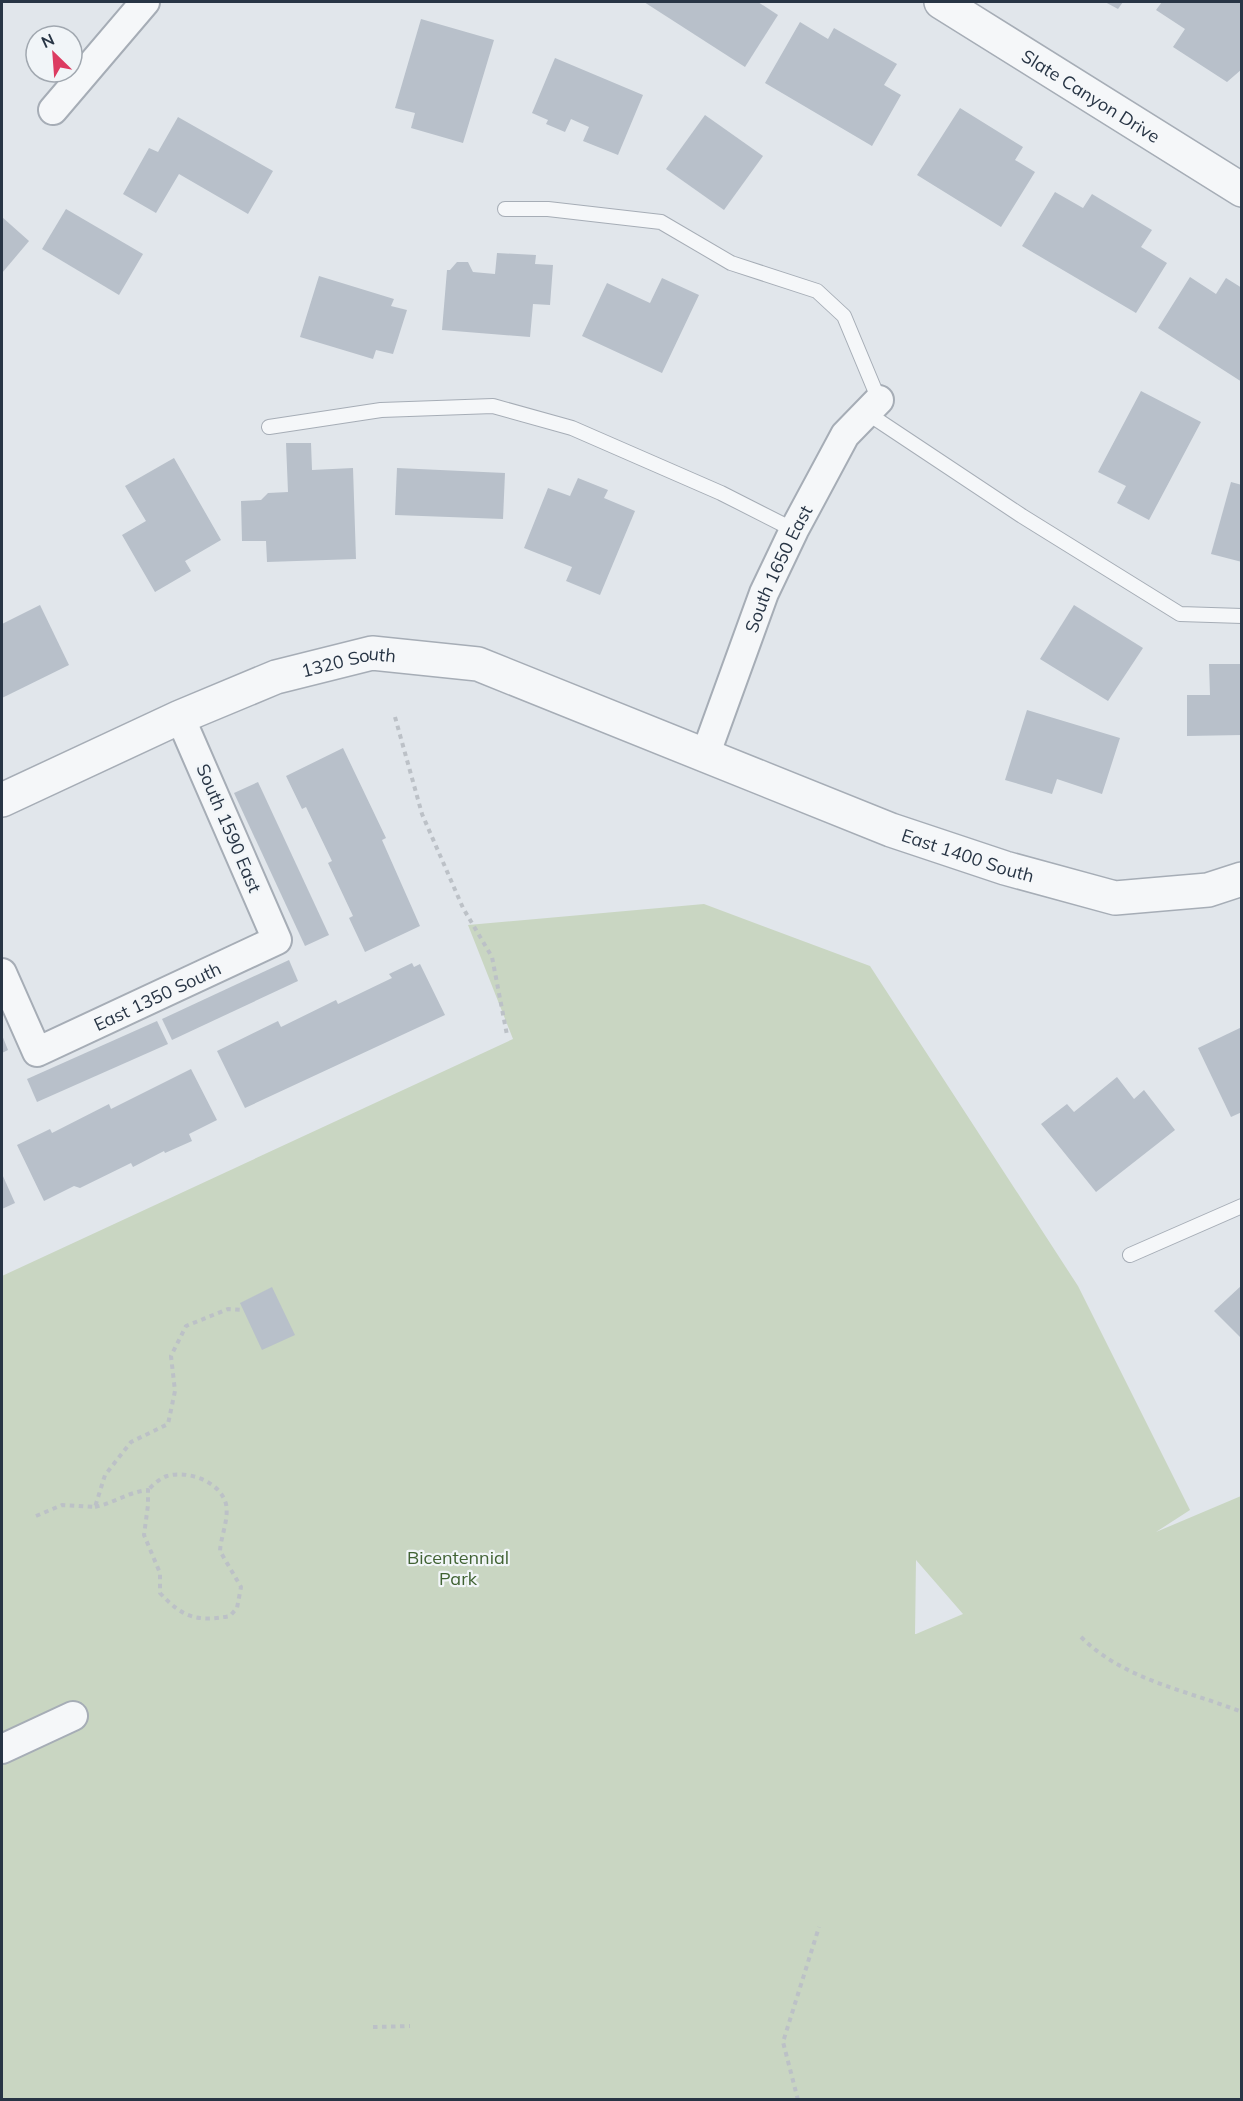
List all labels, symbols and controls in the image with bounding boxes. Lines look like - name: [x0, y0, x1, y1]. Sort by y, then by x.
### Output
- north arrow: [24, 24, 84, 84]
- text: N: [38, 29, 57, 52]
- street label: Slate Canyon Drive: [1018, 44, 1165, 148]
- street label: South 1650 East: [739, 501, 817, 636]
- street label: 1320 South: [299, 641, 397, 682]
- street label: South 1590 East: [192, 760, 266, 896]
- street label: East 1400 South: [899, 823, 1037, 887]
- street label: East 1350 South: [90, 956, 224, 1035]
- park label: Bicentennial Park: [407, 1546, 509, 1590]

